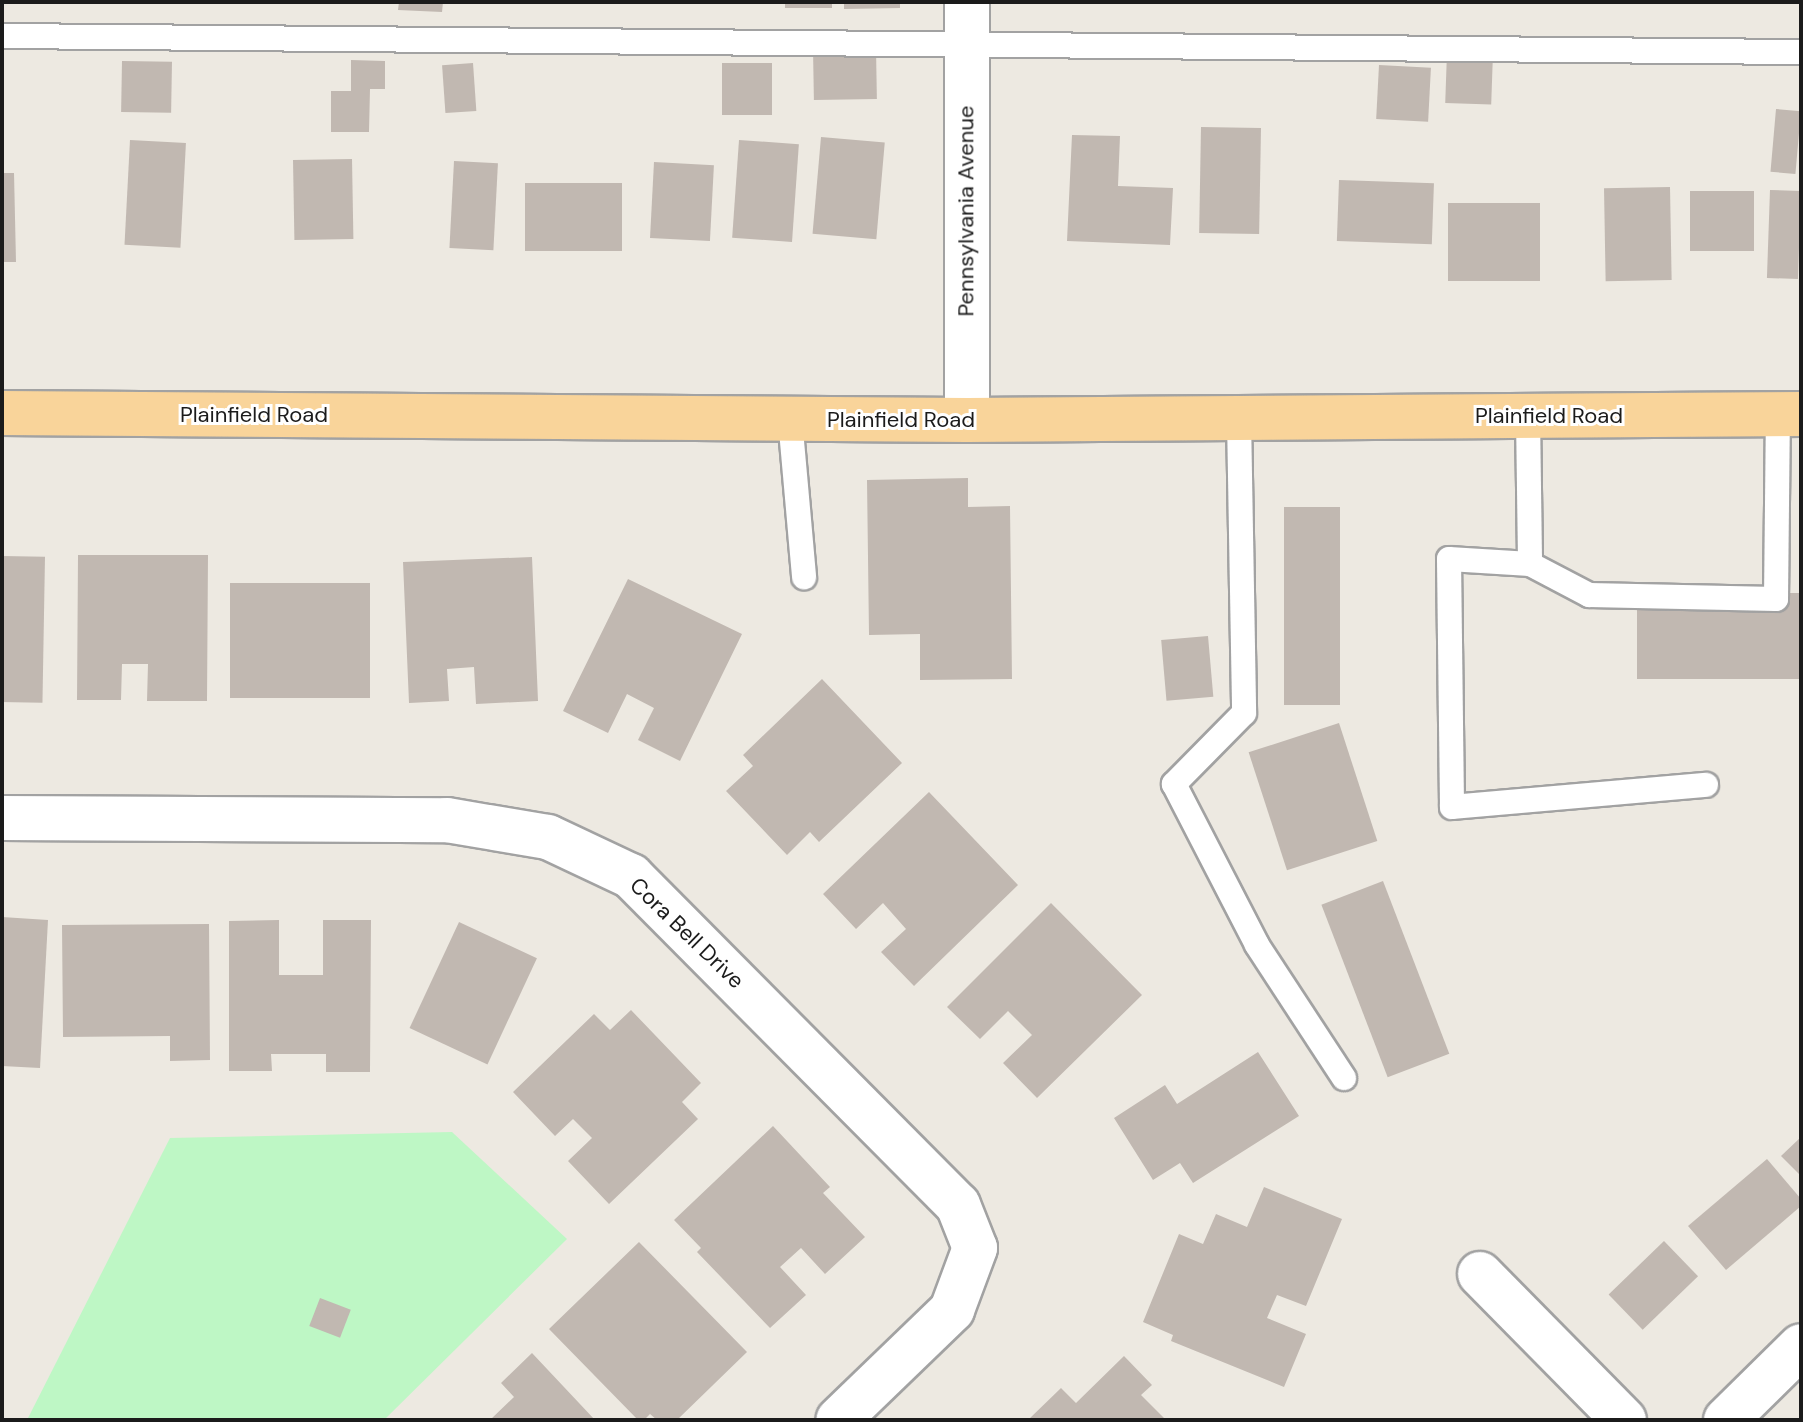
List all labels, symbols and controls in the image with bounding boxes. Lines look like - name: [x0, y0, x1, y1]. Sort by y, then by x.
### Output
- street label: Pennsylvania Avenue: [953, 105, 979, 317]
- street label: Plainfield Road: [180, 402, 328, 428]
- street label: Plainfield Road: [1475, 403, 1623, 429]
- street label: Plainfield Road: [827, 407, 975, 433]
- street label: Cora Bell Drive: [624, 872, 750, 994]

